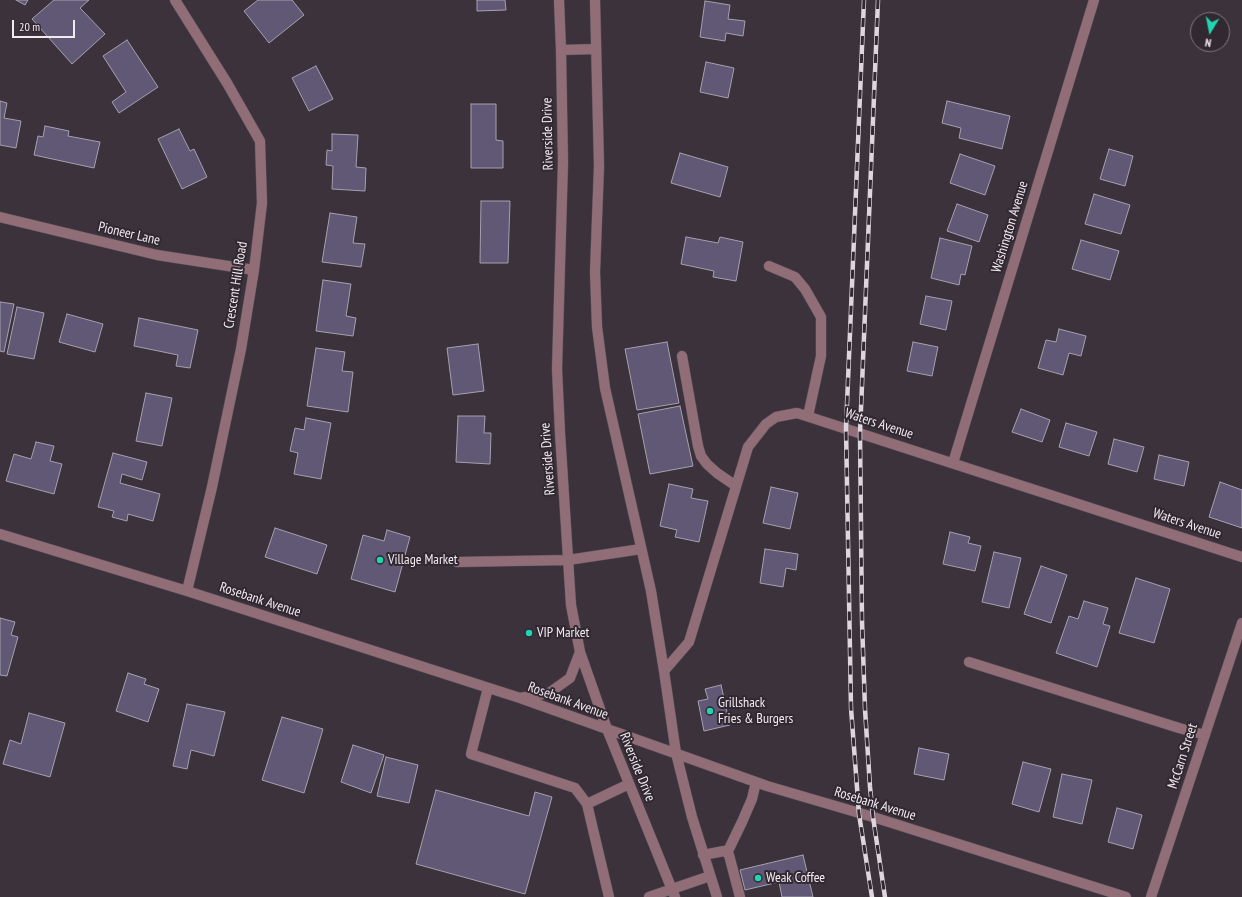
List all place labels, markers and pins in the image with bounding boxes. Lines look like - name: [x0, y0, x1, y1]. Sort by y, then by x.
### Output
- place label: Village Market: [388, 552, 458, 568]
- marker: Village Market: [375, 555, 385, 565]
- place label: VIP Market: [537, 625, 589, 641]
- marker: VIP Market: [524, 628, 534, 638]
- place label: Grillshack Fries & Burgers: [718, 695, 793, 728]
- marker: Grillshack Fries & Burgers: [705, 706, 715, 716]
- place label: Weak Coffee: [766, 870, 825, 886]
- marker: Weak Coffee: [753, 873, 763, 883]

